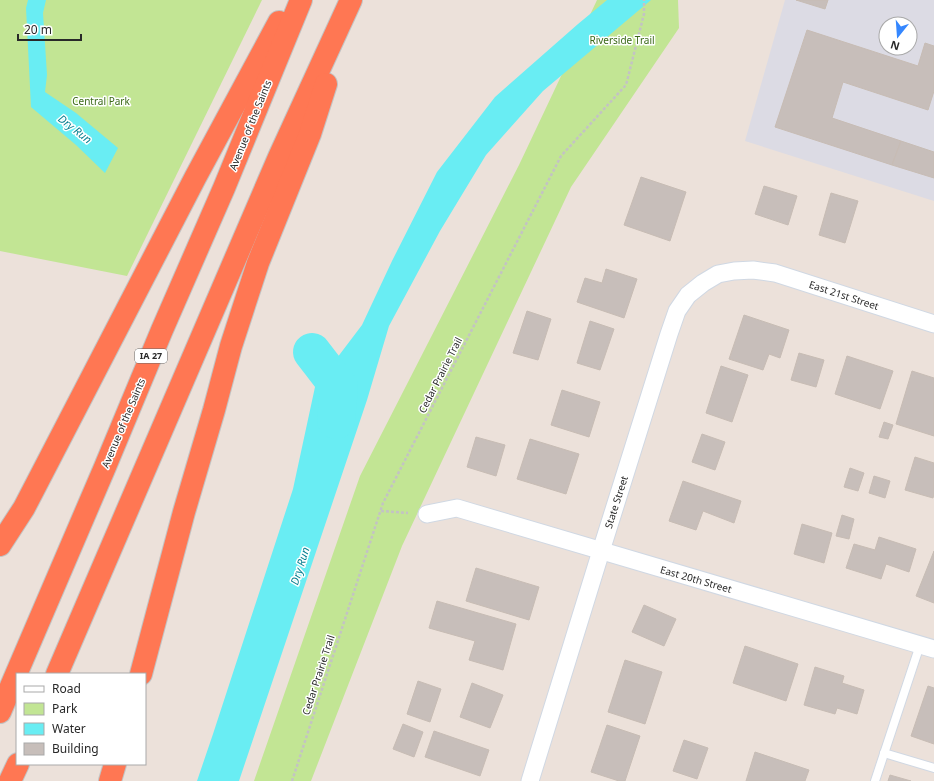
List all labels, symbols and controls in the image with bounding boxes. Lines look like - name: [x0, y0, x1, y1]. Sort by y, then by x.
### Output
- scale bar: [18, 16, 81, 42]
- north arrow: [878, 16, 918, 56]
- text: 20 m: [24, 21, 52, 38]
- park label: Riverside Trail: [589, 33, 655, 47]
- text: N: [888, 38, 901, 55]
- street label: Avenue of the Saints: [226, 78, 275, 172]
- park label: Central Park: [72, 94, 130, 108]
- water label: Dry Run: [55, 111, 95, 146]
- street label: East 21st Street: [807, 277, 881, 313]
- street label: Cedar Prairie Trail: [415, 335, 465, 415]
- road number: IA 27: [135, 349, 167, 363]
- street label: Avenue of the Saints: [98, 376, 148, 470]
- street label: State Street: [601, 474, 631, 530]
- water label: Dry Run: [286, 545, 313, 587]
- street label: East 20th Street: [659, 562, 734, 596]
- street label: Cedar Prairie Trail: [298, 633, 338, 717]
- legend: [16, 673, 146, 765]
- text: Road: [52, 680, 81, 697]
- text: Park: [52, 700, 78, 717]
- text: Water: [52, 720, 86, 737]
- text: Building: [52, 740, 99, 757]

